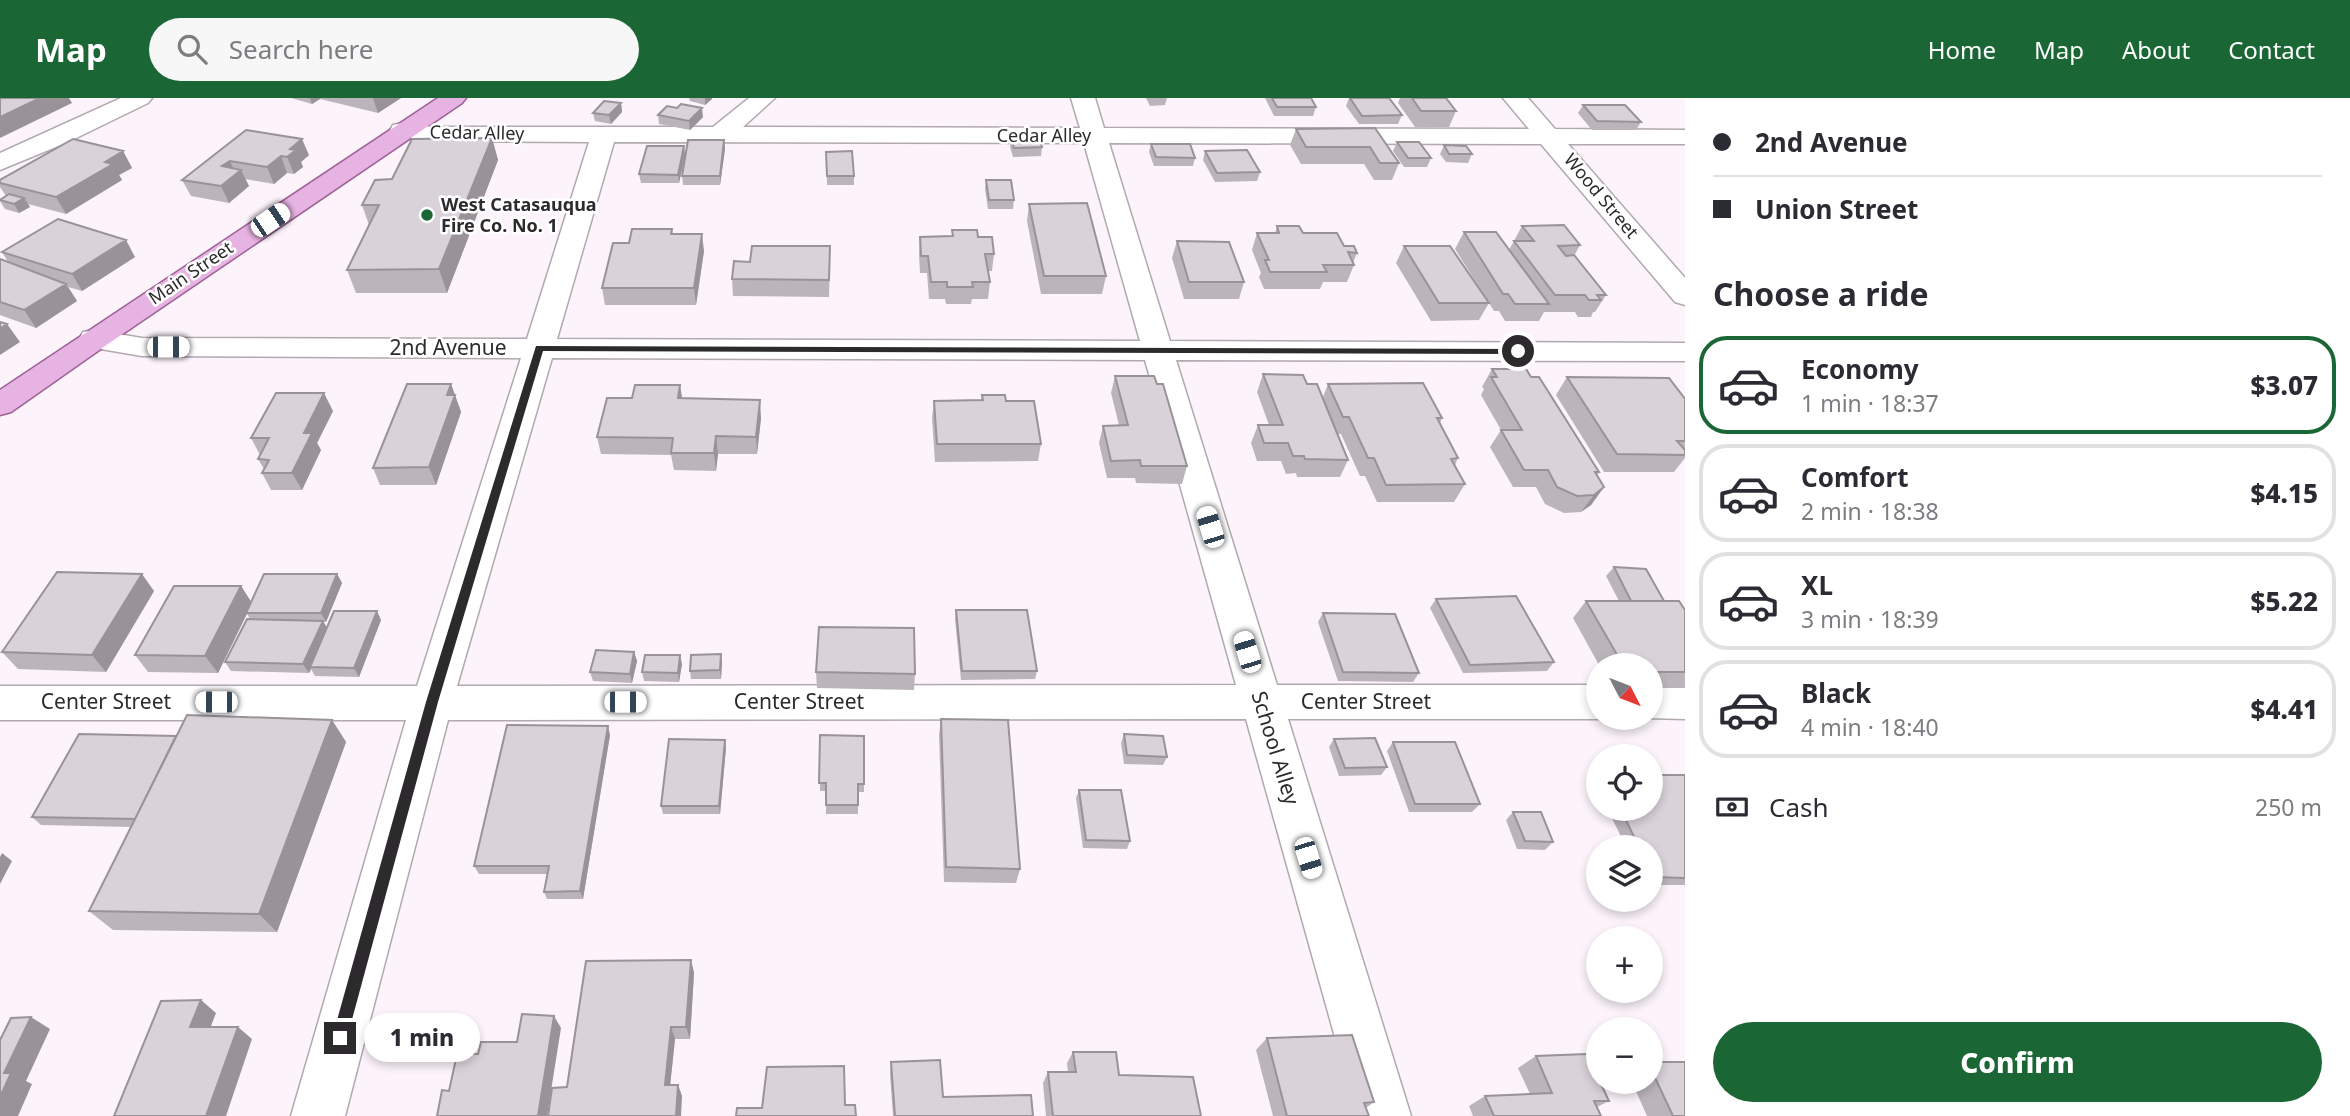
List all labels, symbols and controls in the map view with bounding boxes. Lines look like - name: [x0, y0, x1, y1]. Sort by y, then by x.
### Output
- search box: [149, 18, 639, 81]
- text: Map: [35, 27, 107, 72]
- icon: search: [173, 30, 211, 68]
- text: Search here: [229, 31, 373, 67]
- text: Home: [1928, 33, 1996, 66]
- text: Map: [2034, 33, 2084, 66]
- text: About: [2122, 33, 2190, 66]
- text: Contact: [2228, 33, 2315, 66]
- street label: Cedar Alley: [430, 119, 525, 145]
- street label: Cedar Alley: [997, 123, 1092, 147]
- text: 2nd Avenue: [1755, 124, 1908, 160]
- street label: Wood Street: [1559, 148, 1645, 243]
- text: Union Street: [1755, 191, 1918, 227]
- place label: West Catasauqua Fire Co. No. 1: [441, 192, 597, 237]
- car: [247, 200, 294, 240]
- marker: West Catasauqua Fire Co. No. 1: [419, 207, 435, 223]
- street label: Main Street: [143, 235, 238, 309]
- text: Choose a ride: [1713, 272, 1929, 315]
- street label: 2nd Avenue: [389, 333, 507, 361]
- route start: [1502, 335, 1534, 367]
- car: [148, 337, 190, 358]
- text: Economy: [1801, 351, 1919, 387]
- icon: car: [1717, 354, 1780, 417]
- text: $3.07: [2251, 367, 2318, 403]
- text: 1 min · 18:37: [1801, 387, 1939, 419]
- text: Comfort: [1801, 459, 1909, 495]
- icon: car: [1717, 462, 1780, 525]
- text: $4.15: [2251, 475, 2318, 511]
- text: 2 min · 18:38: [1801, 495, 1939, 527]
- car: [1194, 504, 1227, 550]
- text: XL: [1801, 567, 1833, 603]
- icon: car: [1717, 570, 1780, 633]
- text: $5.22: [2251, 583, 2318, 619]
- text: 3 min · 18:39: [1801, 603, 1939, 635]
- car: [1231, 629, 1264, 675]
- north arrow: [1586, 653, 1662, 730]
- map controls: [1586, 653, 1663, 1094]
- text: Black: [1801, 675, 1871, 711]
- icon: car: [1717, 678, 1780, 741]
- street label: Center Street: [41, 687, 172, 715]
- street label: Center Street: [734, 687, 865, 715]
- street label: Center Street: [1301, 687, 1432, 715]
- street label: School Alley: [1245, 688, 1307, 808]
- text: $4.41: [2251, 691, 2318, 727]
- car: [196, 692, 238, 713]
- car: [605, 692, 647, 713]
- text: 4 min · 18:40: [1801, 711, 1939, 743]
- button: locate: [1586, 744, 1663, 821]
- icon: cash: [1713, 788, 1751, 826]
- text: Cash: [1769, 789, 1829, 825]
- text: 250 m: [2255, 791, 2322, 823]
- car: [1292, 835, 1325, 881]
- button: layers: [1586, 835, 1663, 912]
- button: +: [1586, 926, 1663, 1003]
- callout: 1 min: [364, 1014, 480, 1062]
- button: −: [1586, 1017, 1663, 1094]
- text: 1 min: [390, 1021, 454, 1053]
- route end: [324, 1022, 356, 1054]
- button: Confirm: [1713, 1022, 2322, 1102]

